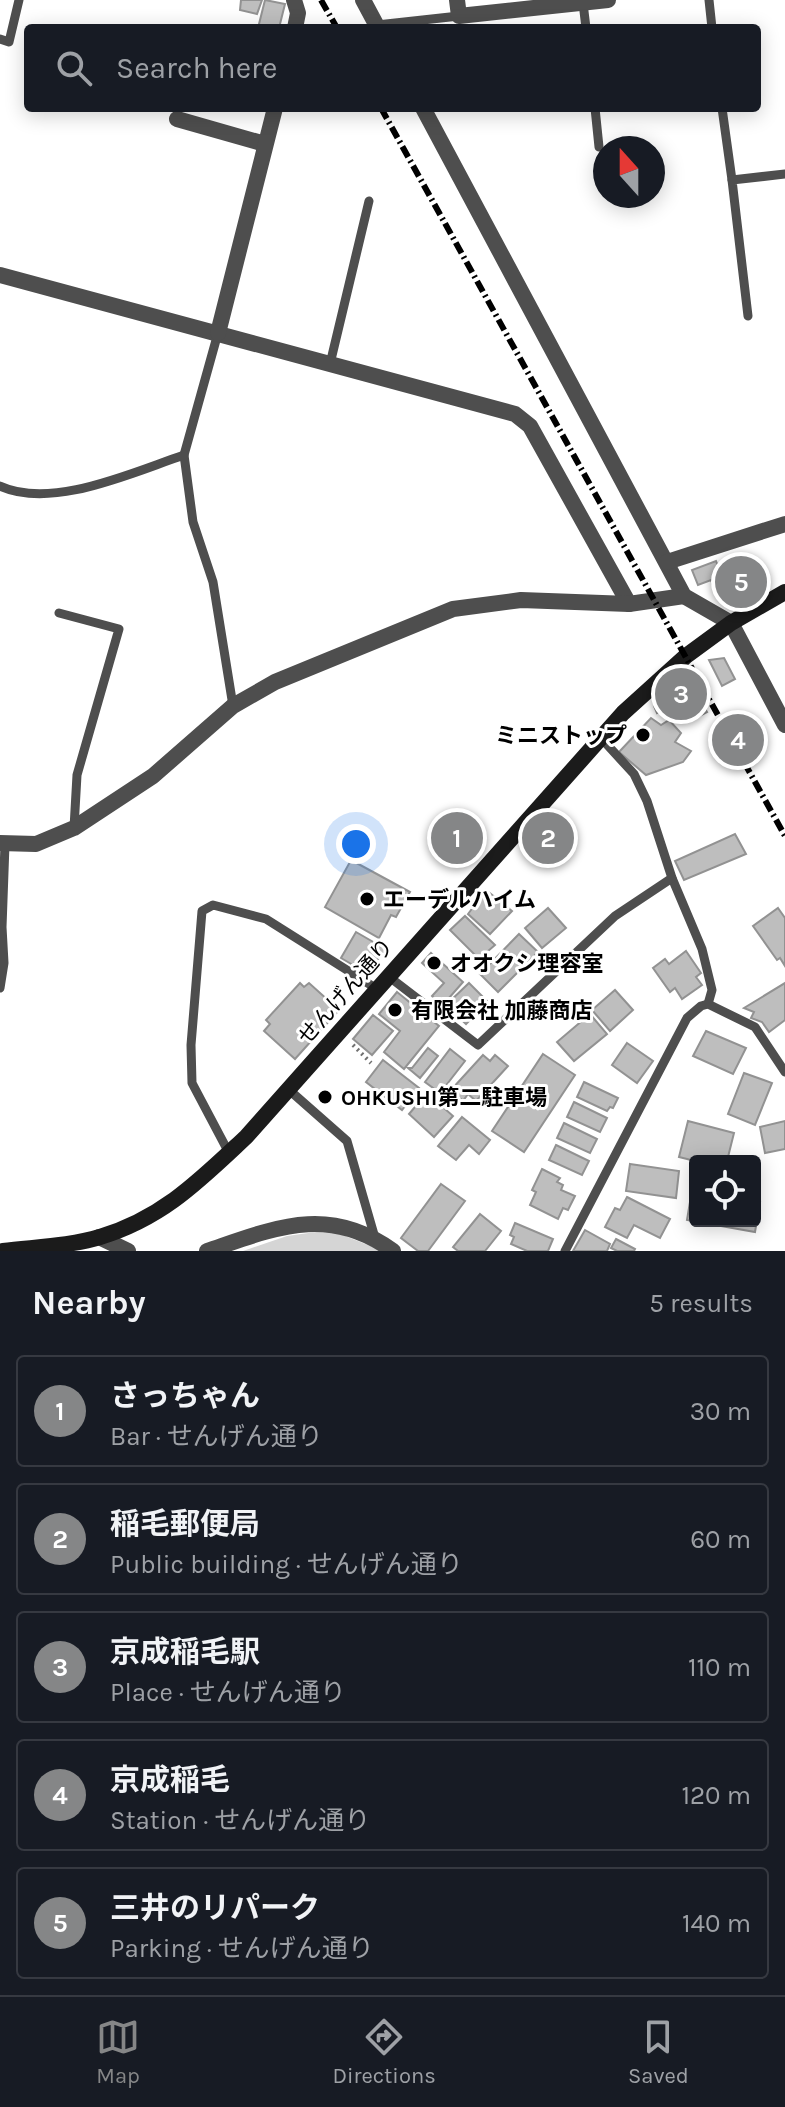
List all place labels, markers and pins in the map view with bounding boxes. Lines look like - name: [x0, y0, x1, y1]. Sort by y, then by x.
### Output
- pin: 5: [715, 552, 767, 612]
- pin: 3: [655, 664, 707, 724]
- pin: 4: [712, 710, 764, 770]
- place label: ミニストップ: [495, 723, 627, 749]
- marker: ミニストップ: [634, 726, 652, 744]
- pin: 1: [431, 808, 483, 868]
- pin: 2: [522, 808, 574, 868]
- place label: エーデルハイム: [383, 887, 536, 913]
- marker: エーデルハイム: [358, 890, 376, 908]
- place label: オオクシ理容室: [450, 951, 604, 977]
- marker: オオクシ理容室: [425, 954, 443, 972]
- place label: 有限会社 加藤商店: [411, 998, 593, 1024]
- marker: 有限会社 加藤商店: [386, 1001, 404, 1019]
- place label: OHKUSHI第二駐車場: [341, 1085, 547, 1111]
- marker: OHKUSHI第二駐車場: [316, 1088, 334, 1106]

